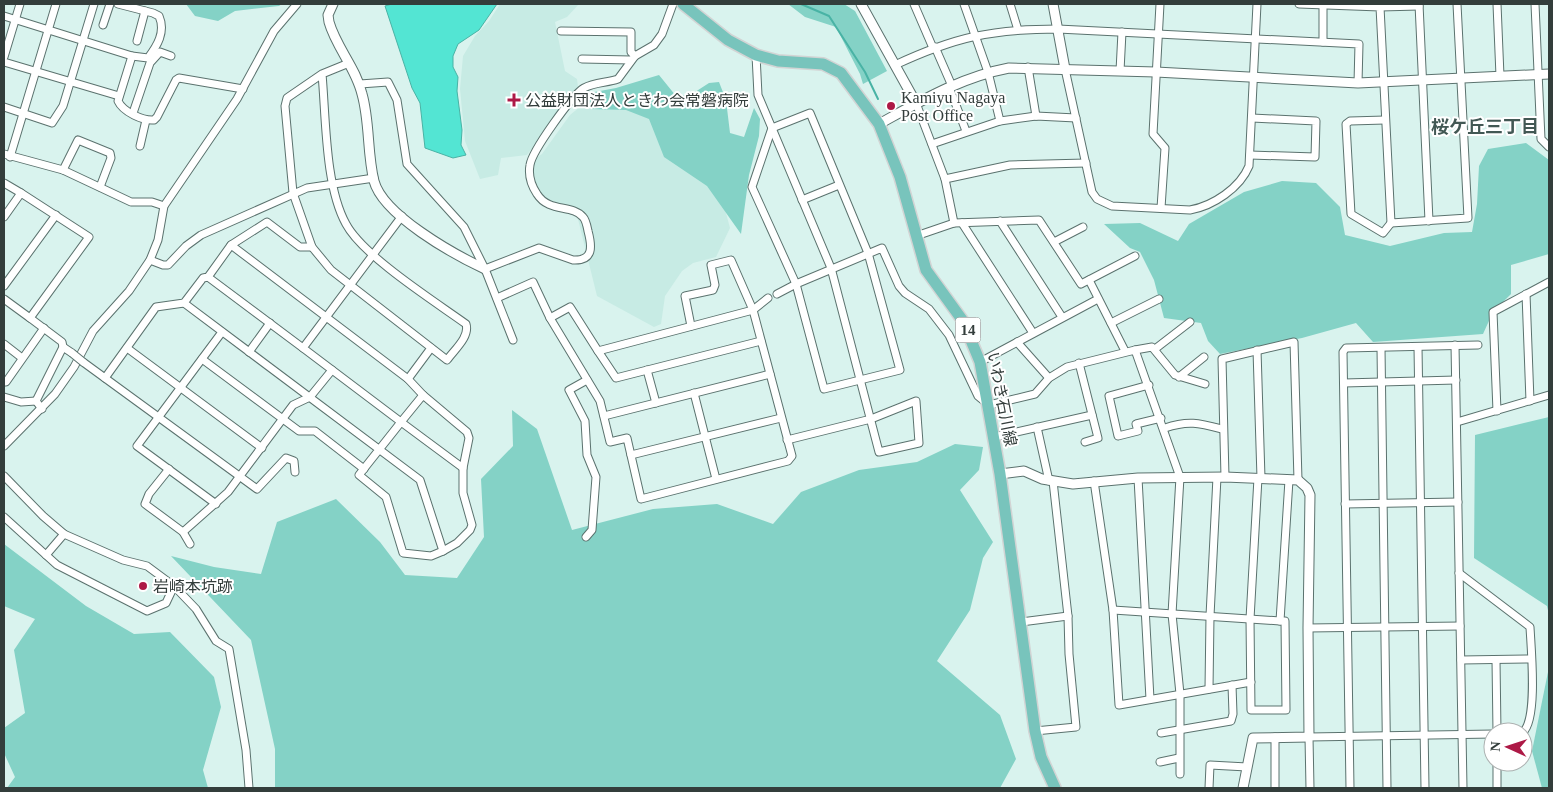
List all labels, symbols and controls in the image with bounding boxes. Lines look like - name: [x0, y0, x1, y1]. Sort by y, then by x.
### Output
- place label: Kamiyu Nagaya Post Office: [901, 89, 1005, 124]
- place label: 公益財団法人ときわ会常磐病院: [525, 92, 749, 109]
- marker: 公益財団法人ときわ会常磐病院: [507, 93, 521, 107]
- marker: Kamiyu Nagaya Post Office: [885, 100, 897, 112]
- district label: 桜ケ丘三丁目: [1431, 117, 1539, 137]
- road number: 14: [956, 318, 980, 342]
- street label: いわき石川線: [984, 350, 1020, 448]
- place label: 岩崎本坑跡: [153, 578, 233, 595]
- marker: 岩崎本坑跡: [137, 580, 149, 592]
- north arrow: [1483, 722, 1533, 772]
- text: N: [1488, 741, 1503, 752]

